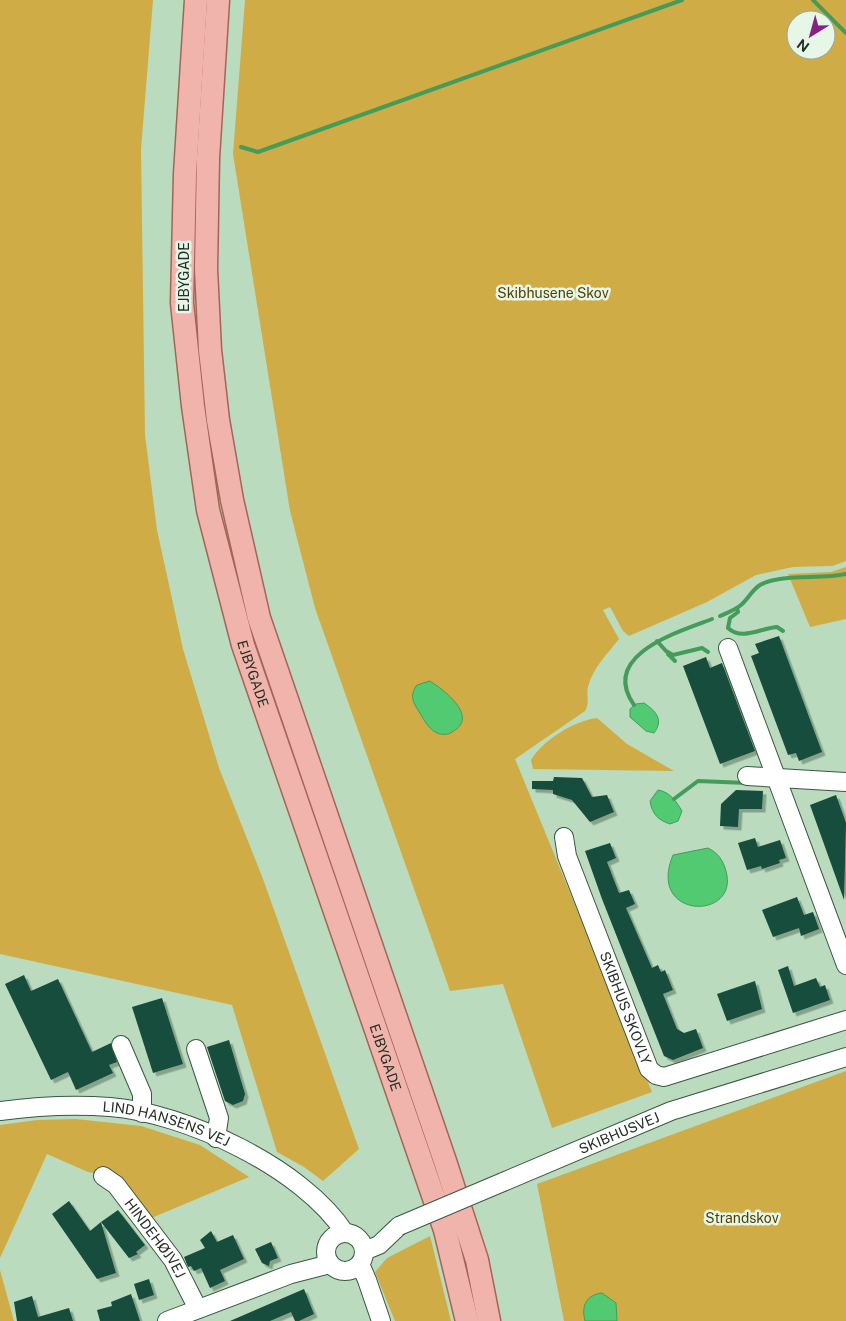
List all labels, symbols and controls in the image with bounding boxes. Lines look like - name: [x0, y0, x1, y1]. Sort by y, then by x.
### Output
- north arrow: [786, 10, 836, 60]
- text: N: [794, 36, 812, 55]
- street label: EJBYGADE: [176, 242, 192, 312]
- park label: Skibhusene Skov: [497, 285, 609, 301]
- street label: EJBYGADE: [234, 639, 272, 710]
- street label: SKIBHUS SKOVLY: [597, 949, 655, 1067]
- street label: EJBYGADE: [366, 1022, 404, 1093]
- street label: LIND HANSENS VEJ: [102, 1098, 232, 1150]
- street label: SKIBHUSVEJ: [576, 1109, 662, 1157]
- street label: HINDEHØJVEJ: [121, 1196, 189, 1280]
- park label: Strandskov: [705, 1210, 779, 1226]

